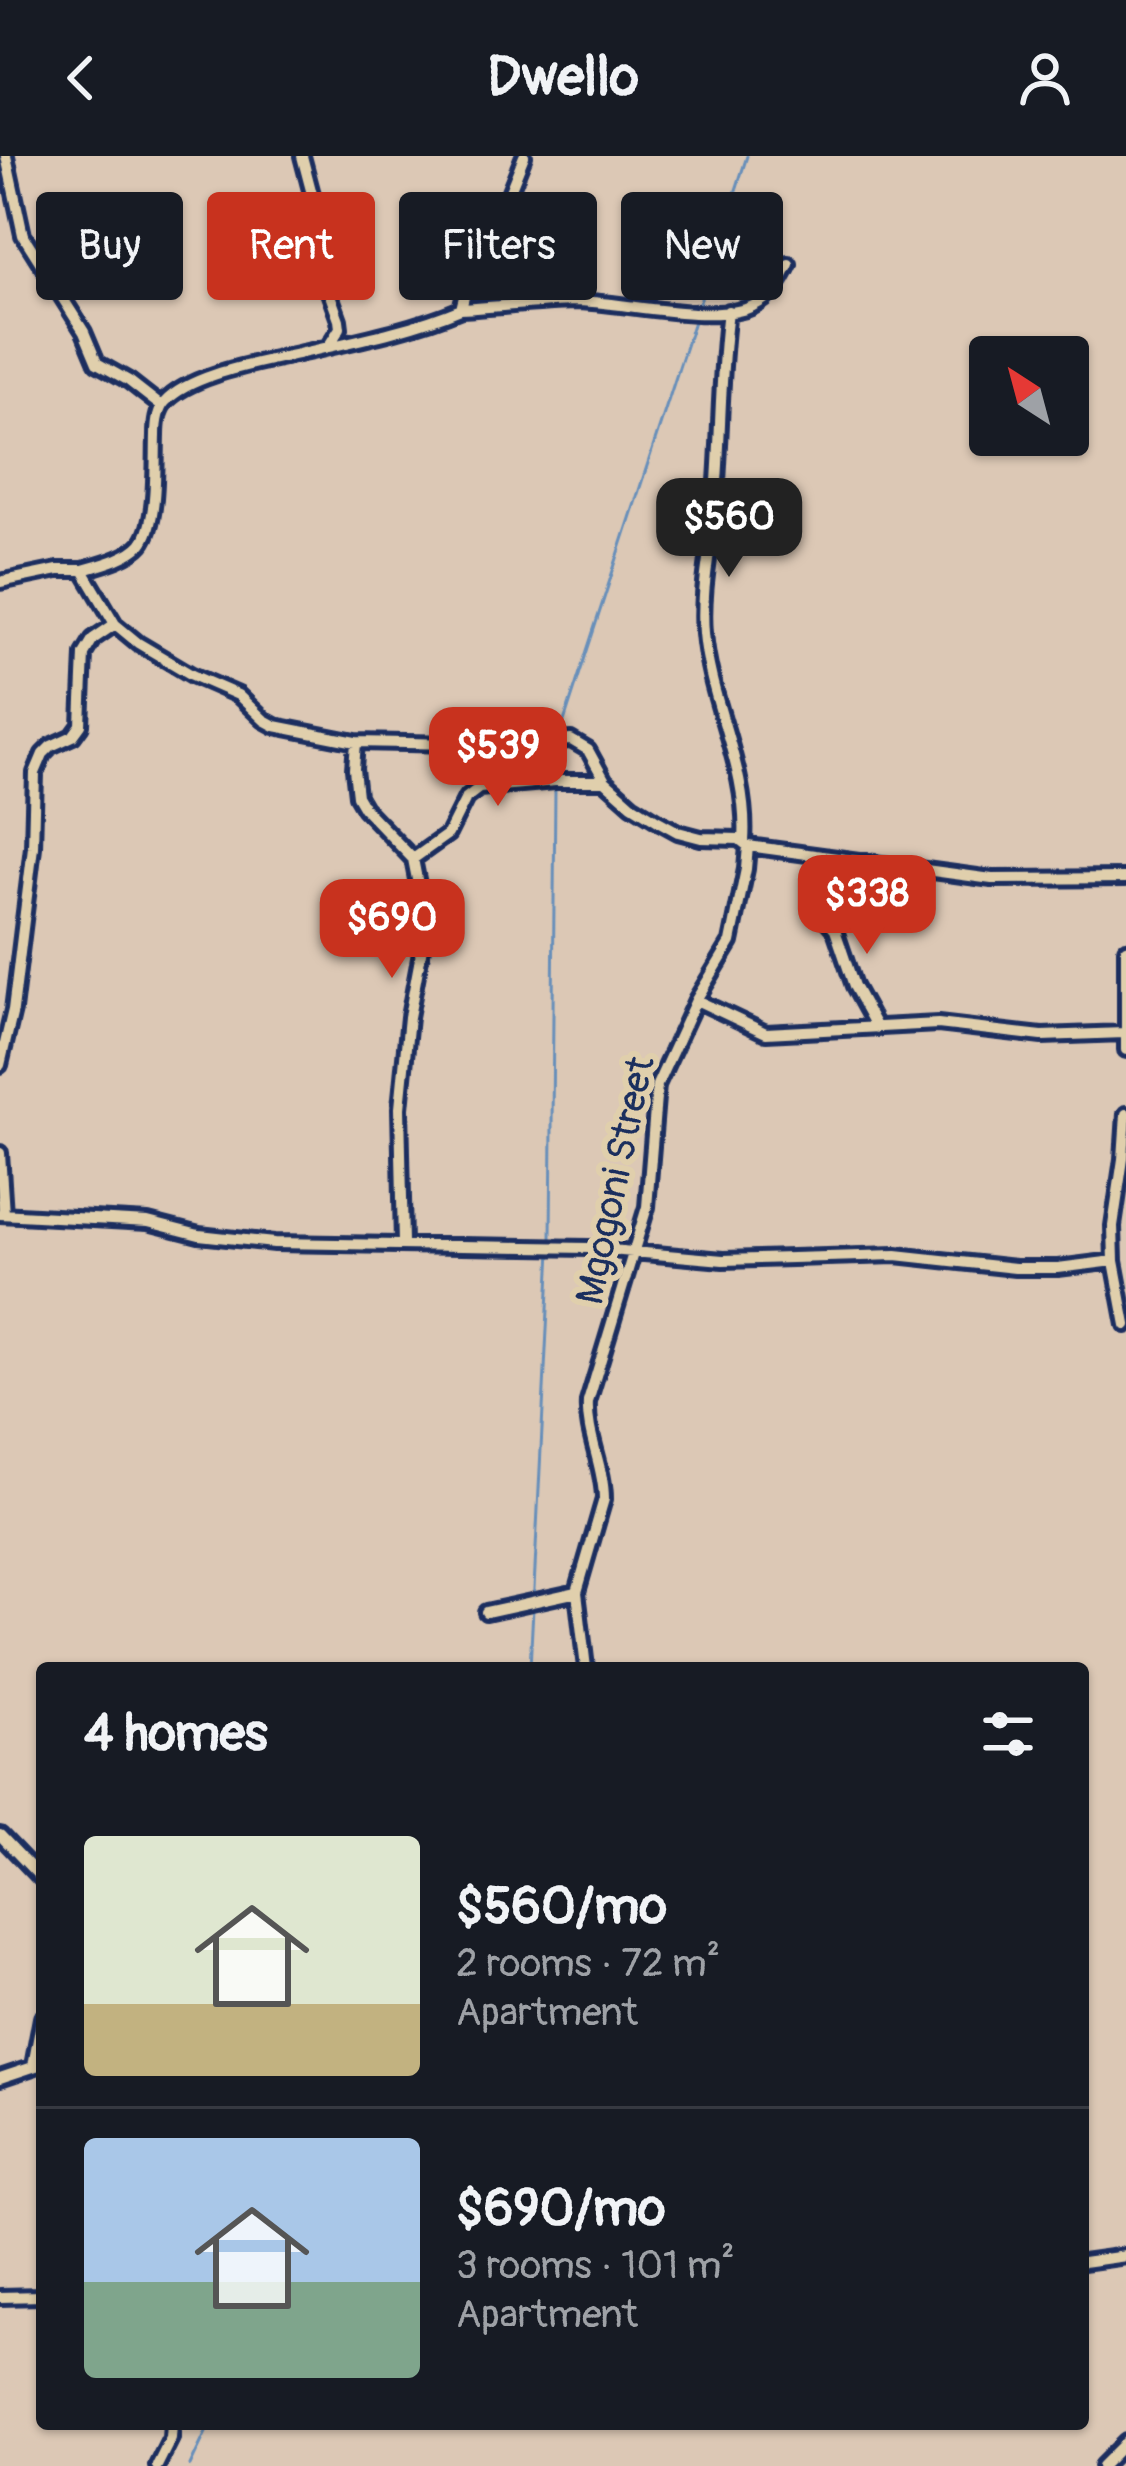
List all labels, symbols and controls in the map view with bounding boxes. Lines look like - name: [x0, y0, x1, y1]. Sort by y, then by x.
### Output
- text: Dwello: [487, 44, 639, 112]
- icon: back: [48, 45, 114, 111]
- icon: person: [1012, 45, 1078, 111]
- chip: Buy: [36, 192, 183, 300]
- chip: Rent: [207, 192, 375, 300]
- chip: Filters: [399, 192, 597, 300]
- chip: New: [621, 192, 783, 300]
- north arrow: [969, 336, 1089, 456]
- map controls: [969, 336, 1089, 456]
- pin: $560: [658, 478, 800, 580]
- text: $560: [683, 492, 775, 541]
- pin: $539: [427, 707, 569, 809]
- text: $539: [456, 721, 540, 770]
- pin: $338: [796, 855, 938, 957]
- text: $338: [825, 869, 909, 918]
- pin: $690: [321, 879, 463, 981]
- text: $690: [347, 893, 437, 942]
- street label: Mgogoni Street: [565, 1052, 666, 1309]
- icon: filters: [975, 1701, 1041, 1767]
- text: 4 homes: [84, 1702, 268, 1766]
- text: $560/mo: [456, 1875, 667, 1939]
- icon: home: [180, 1884, 324, 2028]
- text: 2 rooms · 72 m²: [456, 1939, 720, 1988]
- text: Apartment: [456, 1988, 638, 2037]
- text: $690/mo: [456, 2177, 665, 2241]
- icon: home: [180, 2186, 324, 2330]
- text: 3 rooms · 101 m²: [456, 2241, 735, 2290]
- text: Apartment: [456, 2290, 638, 2339]

